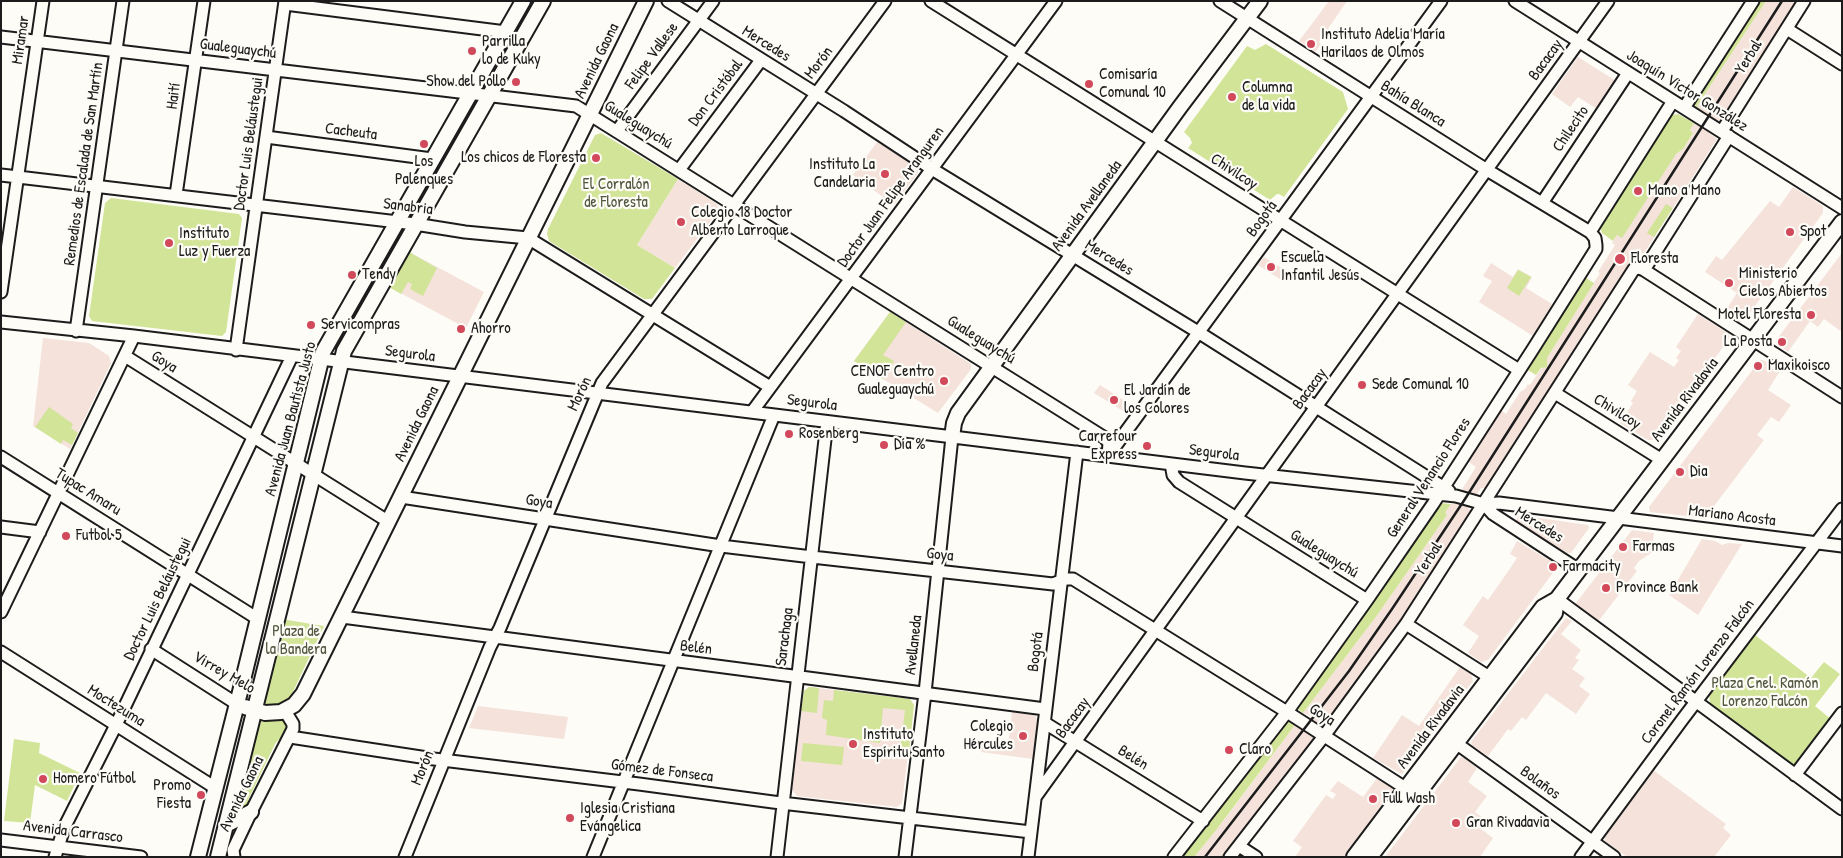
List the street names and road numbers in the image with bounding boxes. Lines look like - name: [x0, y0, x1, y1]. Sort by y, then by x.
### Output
- street label: Miramar: [8, 14, 34, 66]
- street label: Felipe Vallese: [621, 19, 683, 93]
- street label: Avenida Gaona: [571, 20, 623, 102]
- street label: Mercedes: [738, 22, 794, 66]
- street label: Gualeguaychú: [199, 35, 277, 63]
- street label: Bacacay: [1525, 36, 1567, 84]
- street label: Yerbal: [1731, 36, 1767, 78]
- street label: Morón: [801, 43, 837, 83]
- street label: Joaquín Victor González: [1623, 46, 1751, 136]
- street label: Don Cristóbal: [685, 56, 747, 130]
- street label: Remedios de Escalada de San Martín: [60, 61, 108, 267]
- street label: Doctor Luis Beláustegui: [230, 76, 268, 212]
- street label: Bahía Blanca: [1377, 77, 1449, 131]
- street label: Haití: [163, 82, 185, 110]
- street label: Gualeguaychú: [600, 96, 676, 154]
- street label: Chilecito: [1549, 102, 1593, 156]
- street label: Cacheuta: [324, 119, 378, 145]
- street label: Doctor Juan Felipe Aranguren: [833, 123, 949, 271]
- street label: Chivilcoy: [1207, 150, 1261, 194]
- street label: Avenida Avellaneda: [1048, 157, 1126, 255]
- street label: Sanabria: [382, 194, 434, 220]
- street label: Bogotá: [1243, 197, 1281, 241]
- street label: Mercedes: [1081, 236, 1137, 280]
- street label: Gualeguaychú: [943, 311, 1019, 369]
- street label: Avenida Juan Bautista Justo: [261, 340, 321, 498]
- street label: Segurola: [384, 341, 436, 367]
- street label: Goya: [147, 347, 181, 377]
- street label: Avenida Rivadavia: [1647, 354, 1723, 446]
- street label: Bacacay: [1289, 365, 1331, 413]
- street label: Morón: [564, 374, 596, 414]
- street label: Avenida Gaona: [391, 383, 443, 465]
- street label: Segurola: [786, 390, 838, 416]
- street label: Chivilcoy: [1590, 390, 1644, 434]
- street label: General Venancio Flores: [1383, 414, 1475, 542]
- street label: Segurola: [1188, 440, 1240, 466]
- street label: Tupac Amaru: [51, 464, 125, 520]
- street label: Goya: [524, 490, 554, 514]
- street label: Mariano Acosta: [1687, 501, 1777, 531]
- street label: Mercedes: [1511, 503, 1567, 547]
- street label: Gualeguaychú: [1286, 525, 1362, 583]
- street label: Doctor Luis Beláustegui: [120, 534, 196, 664]
- street label: Yerbal: [1411, 538, 1447, 580]
- street label: Goya: [925, 544, 955, 566]
- street label: Coronel Ramón Lorenzo Falcón: [1637, 596, 1759, 748]
- street label: Sarachaga: [772, 607, 798, 667]
- street label: Avellaneda: [901, 614, 927, 676]
- street label: Bogotá: [1024, 631, 1048, 673]
- street label: Belén: [679, 637, 713, 659]
- street label: Virrey Melo: [190, 648, 258, 698]
- street label: Moctezuma: [84, 681, 148, 731]
- street label: Avenida Rivadavia: [1393, 681, 1469, 773]
- street label: Bacacay: [1052, 694, 1094, 742]
- street label: Goya: [1305, 700, 1339, 730]
- street label: Belén: [1114, 741, 1152, 775]
- street label: Morón: [407, 748, 439, 788]
- street label: Avenida Gaona: [216, 753, 268, 835]
- street label: Gómez de Fonseca: [610, 755, 714, 787]
- street label: Bolaños: [1516, 762, 1564, 804]
- street label: Avenida Carrasco: [22, 816, 124, 848]

